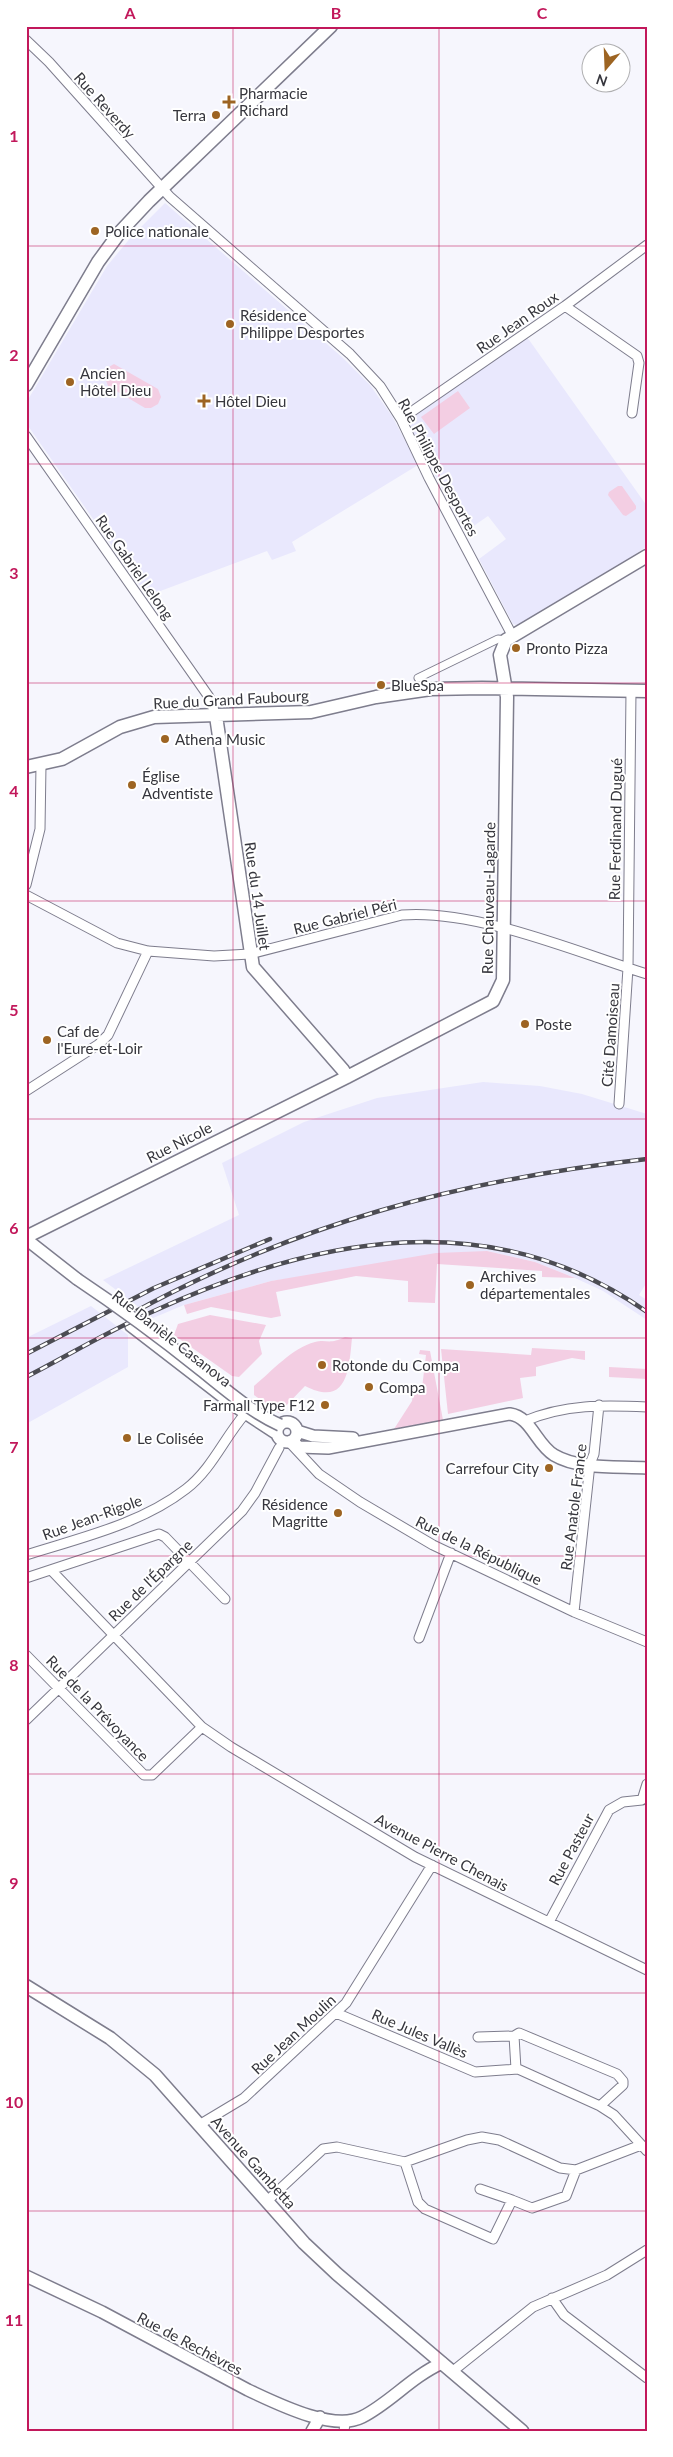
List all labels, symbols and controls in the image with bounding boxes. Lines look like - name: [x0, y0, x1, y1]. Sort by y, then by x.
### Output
- text: A: [123, 3, 136, 22]
- text: B: [331, 3, 341, 22]
- text: C: [537, 3, 548, 22]
- north arrow: [580, 42, 630, 92]
- street label: Rue Reverdy: [71, 68, 140, 142]
- text: N: [594, 71, 609, 91]
- place label: Pharmacie Richard: [239, 84, 308, 119]
- marker: Pharmacie Richard: [223, 96, 235, 108]
- place label: Terra: [173, 106, 206, 124]
- marker: Terra: [210, 109, 222, 121]
- text: 1: [9, 126, 19, 145]
- place label: Police nationale: [105, 222, 209, 240]
- marker: Police nationale: [89, 225, 101, 237]
- street label: Rue Jean Roux: [473, 287, 562, 357]
- place label: Résidence Philippe Desportes: [240, 306, 365, 341]
- marker: Résidence Philippe Desportes: [224, 318, 236, 330]
- text: 2: [9, 345, 19, 364]
- place label: Ancien Hôtel Dieu: [80, 364, 151, 399]
- marker: Ancien Hôtel Dieu: [64, 376, 76, 388]
- place label: Hôtel Dieu: [215, 392, 286, 410]
- marker: Hôtel Dieu: [197, 394, 211, 408]
- street label: Rue Philippe Desportes: [395, 395, 483, 539]
- street label: Rue Gabriel Lelong: [92, 511, 178, 623]
- text: 3: [9, 563, 19, 582]
- place label: Pronto Pizza: [526, 639, 608, 657]
- marker: Pronto Pizza: [510, 642, 522, 654]
- place label: BlueSpa: [391, 676, 444, 694]
- marker: BlueSpa: [375, 679, 387, 691]
- street label: Rue du Grand Faubourg: [153, 686, 309, 712]
- place label: Athena Music: [175, 730, 265, 748]
- marker: Athena Music: [159, 733, 171, 745]
- street label: Rue Ferdinand Dugué: [605, 758, 625, 900]
- place label: Église Adventiste: [142, 767, 213, 802]
- marker: Église Adventiste: [126, 779, 138, 791]
- text: 4: [9, 781, 19, 800]
- street label: Rue Chauveau-Lagarde: [478, 822, 498, 974]
- street label: Rue du 14 Juillet: [241, 841, 275, 952]
- street label: Rue Gabriel Péri: [291, 894, 399, 938]
- street label: Cité Damoiseau: [597, 982, 623, 1088]
- text: 5: [9, 1000, 19, 1019]
- place label: Poste: [535, 1015, 572, 1033]
- marker: Poste: [519, 1018, 531, 1030]
- place label: Caf de l'Eure-et-Loir: [57, 1022, 143, 1057]
- marker: Caf de l'Eure-et-Loir: [41, 1034, 53, 1046]
- street label: Rue Nicole: [143, 1118, 215, 1166]
- text: 6: [9, 1218, 19, 1237]
- place label: Archives départementales: [480, 1267, 590, 1302]
- marker: Archives départementales: [464, 1279, 476, 1291]
- street label: Rue Danièle Casanova: [109, 1286, 235, 1390]
- place label: Rotonde du Compa: [332, 1356, 459, 1374]
- marker: Rotonde du Compa: [316, 1359, 328, 1371]
- place label: Compa: [379, 1378, 426, 1396]
- marker: Compa: [363, 1381, 375, 1393]
- place label: Farmall Type F12: [203, 1396, 315, 1414]
- marker: Farmall Type F12: [319, 1399, 331, 1411]
- place label: Le Colisée: [137, 1429, 204, 1447]
- marker: Le Colisée: [121, 1432, 133, 1444]
- text: 7: [9, 1437, 19, 1456]
- street label: Rue Anatole France: [556, 1442, 590, 1571]
- place label: Carrefour City: [445, 1459, 539, 1477]
- marker: Carrefour City: [543, 1462, 555, 1474]
- street label: Rue Jean-Rigole: [40, 1491, 144, 1543]
- place label: Résidence Magritte: [261, 1495, 328, 1530]
- marker: Résidence Magritte: [332, 1507, 344, 1519]
- street label: Rue de la République: [413, 1512, 545, 1588]
- street label: Rue de l'Épargne: [104, 1535, 196, 1625]
- street label: Rue de la Prévoyance: [43, 1651, 153, 1765]
- text: 8: [9, 1655, 19, 1674]
- street label: Avenue Pierre Chenais: [372, 1809, 512, 1895]
- street label: Rue Pasteur: [545, 1809, 598, 1888]
- text: 9: [9, 1873, 19, 1892]
- street label: Rue Jean Moulin: [247, 1990, 339, 2078]
- street label: Rue Jules Vallès: [369, 2005, 471, 2061]
- text: 10: [5, 2092, 23, 2111]
- street label: Avenue Gambetta: [208, 2112, 300, 2212]
- street label: Rue de Rechèvres: [134, 2308, 246, 2378]
- text: 11: [5, 2310, 23, 2329]

